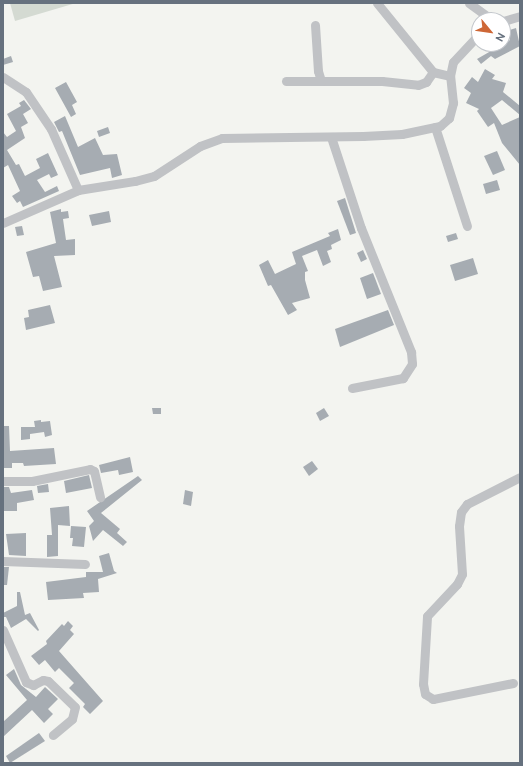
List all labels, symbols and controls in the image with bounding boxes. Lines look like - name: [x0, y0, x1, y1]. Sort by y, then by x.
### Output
- north arrow: [471, 12, 511, 52]
- text: N: [493, 31, 508, 44]

